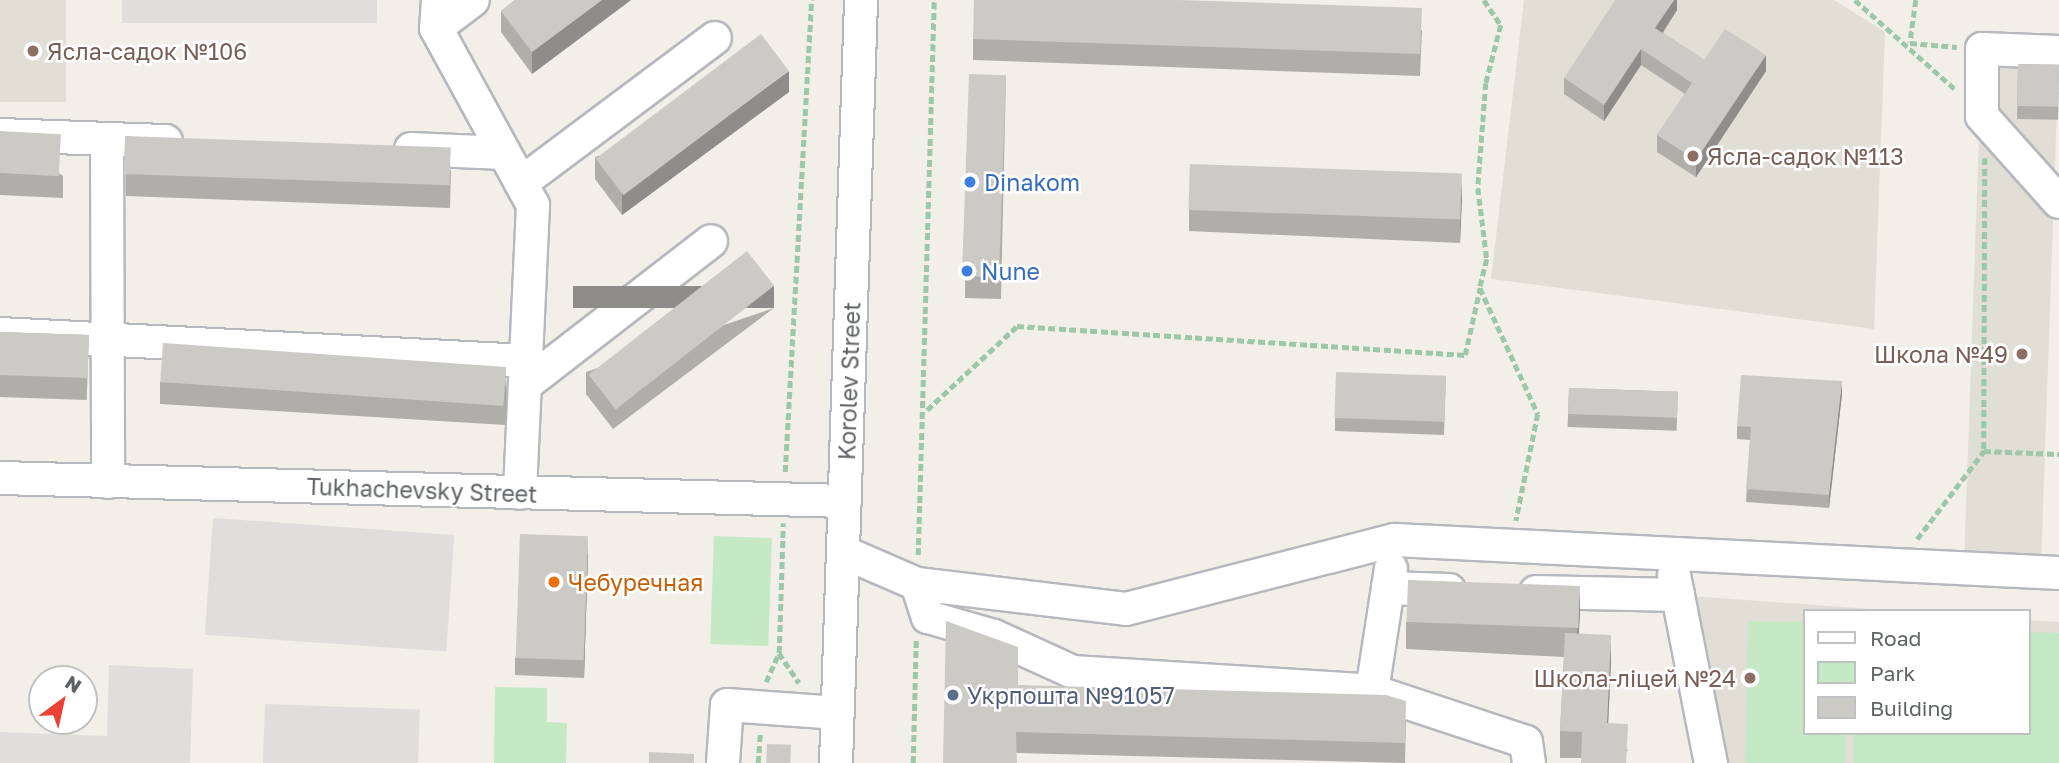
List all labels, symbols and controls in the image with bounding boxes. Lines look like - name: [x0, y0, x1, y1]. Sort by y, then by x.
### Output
- place label: Ясла-садок №106: [47, 37, 247, 65]
- marker: Ясла-садок №106: [25, 43, 41, 59]
- place label: Ясла-садок №113: [1707, 142, 1904, 170]
- marker: Ясла-садок №113: [1685, 148, 1701, 164]
- place label: Dinakom: [984, 168, 1080, 196]
- marker: Dinakom: [962, 174, 978, 190]
- place label: Nune: [981, 257, 1040, 285]
- marker: Nune: [959, 263, 975, 279]
- street label: Korolev Street: [832, 301, 866, 461]
- place label: Школа №49: [1874, 340, 2008, 368]
- marker: Школа №49: [2014, 346, 2030, 362]
- street label: Tukhachevsky Street: [306, 472, 538, 508]
- place label: Чебуречная: [568, 568, 703, 596]
- marker: Чебуречная: [546, 574, 562, 590]
- legend: [1804, 609, 2031, 735]
- text: Road: [1870, 625, 1921, 651]
- text: Park: [1870, 660, 1915, 686]
- place label: Школа-ліцей №24: [1534, 664, 1736, 692]
- north arrow: [28, 665, 98, 735]
- text: N: [61, 670, 86, 697]
- marker: Школа-ліцей №24: [1742, 670, 1758, 686]
- place label: Укрпошта №91057: [967, 681, 1175, 709]
- marker: Укрпошта №91057: [945, 687, 961, 703]
- text: Building: [1870, 695, 1953, 721]

